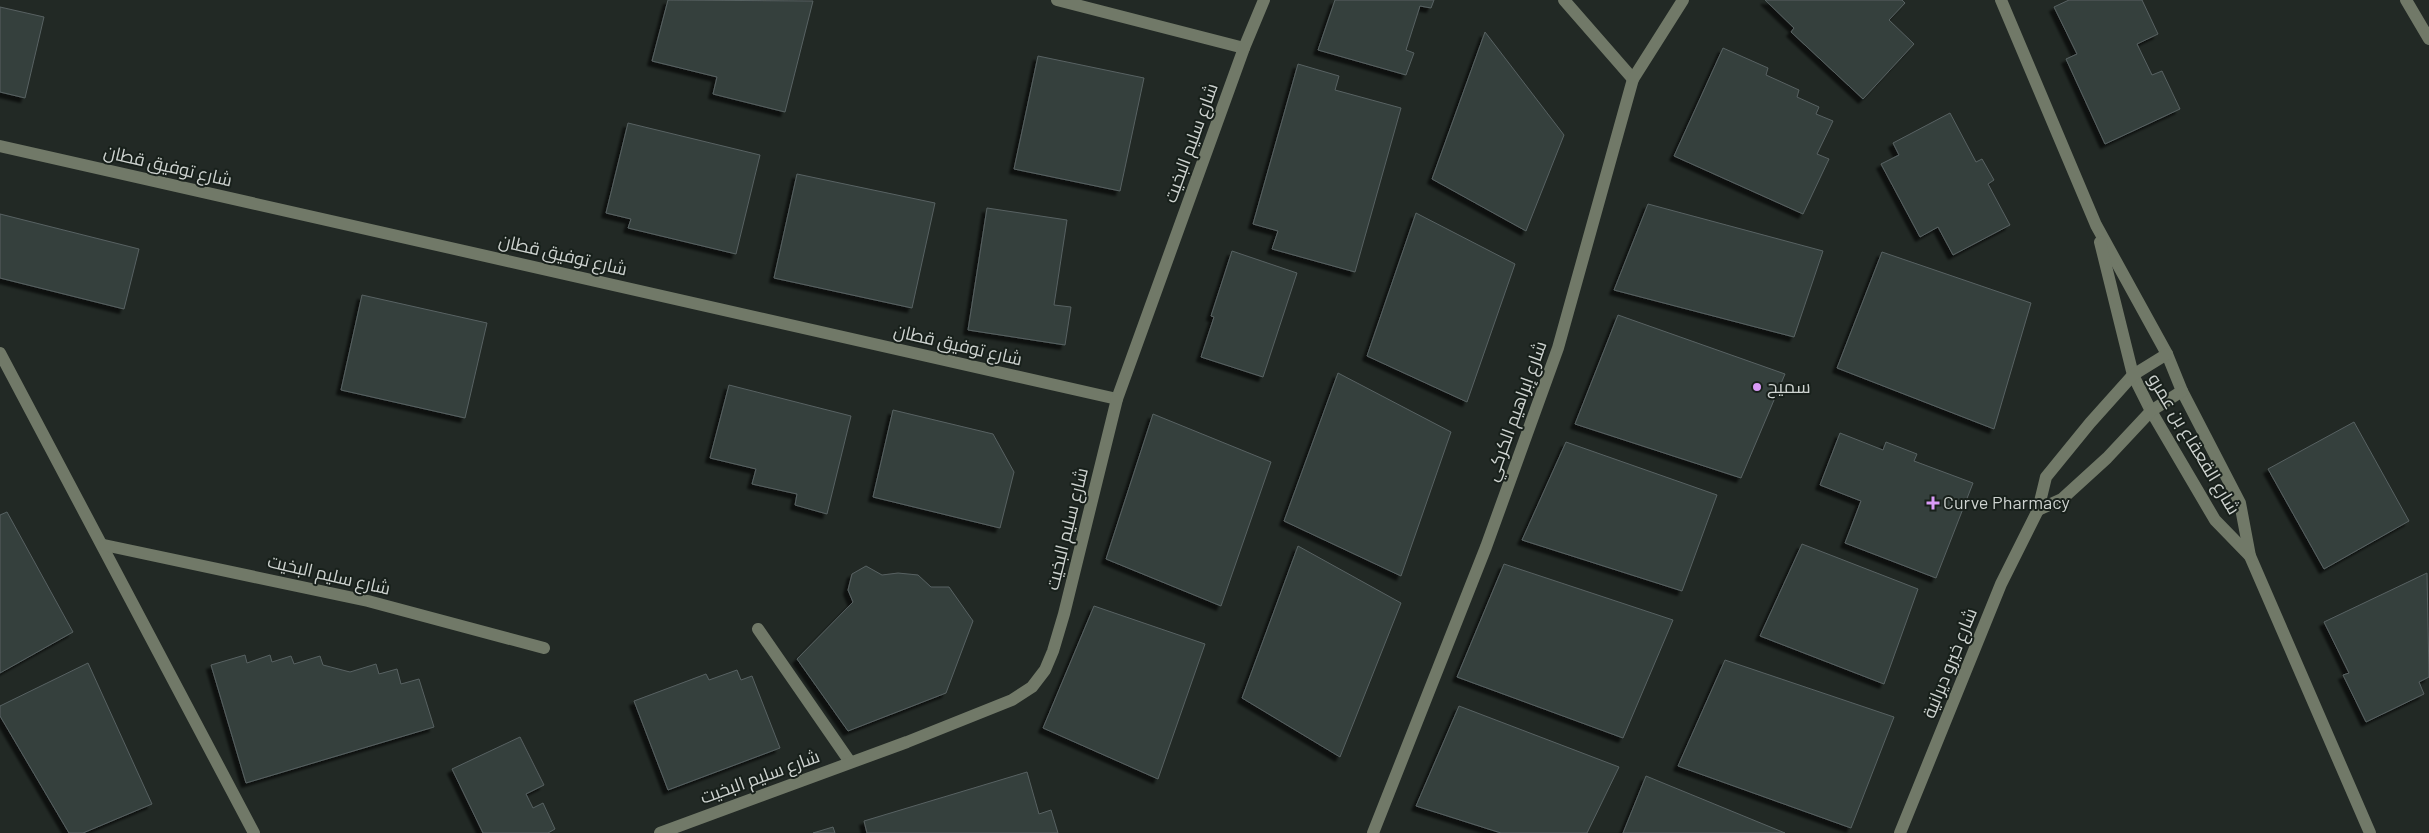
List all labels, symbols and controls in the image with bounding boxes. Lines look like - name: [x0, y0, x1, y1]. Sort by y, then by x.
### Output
- street label: شارع سليم البخيت: [1158, 80, 1224, 206]
- street label: شارع توفيق قطان: [101, 140, 235, 192]
- street label: شارع توفيق قطان: [496, 229, 630, 281]
- street label: شارع توفيق قطان: [891, 319, 1025, 371]
- street label: شارع إبراهيم الكركي: [1479, 338, 1554, 485]
- street label: شارع القعقاع بن عمرو: [2142, 369, 2246, 519]
- place label: سميح: [1767, 375, 1811, 399]
- marker: سميح: [1751, 381, 1763, 393]
- street label: شارع سليم البخيت: [1040, 465, 1094, 593]
- place label: Curve Pharmacy: [1943, 491, 2070, 513]
- marker: Curve Pharmacy: [1927, 497, 1939, 509]
- street label: شارع سليم البخيت: [265, 549, 393, 601]
- street label: شارع خيرو ديرانية: [1917, 604, 1983, 722]
- street label: شارع سليم البخيت: [697, 744, 823, 810]

